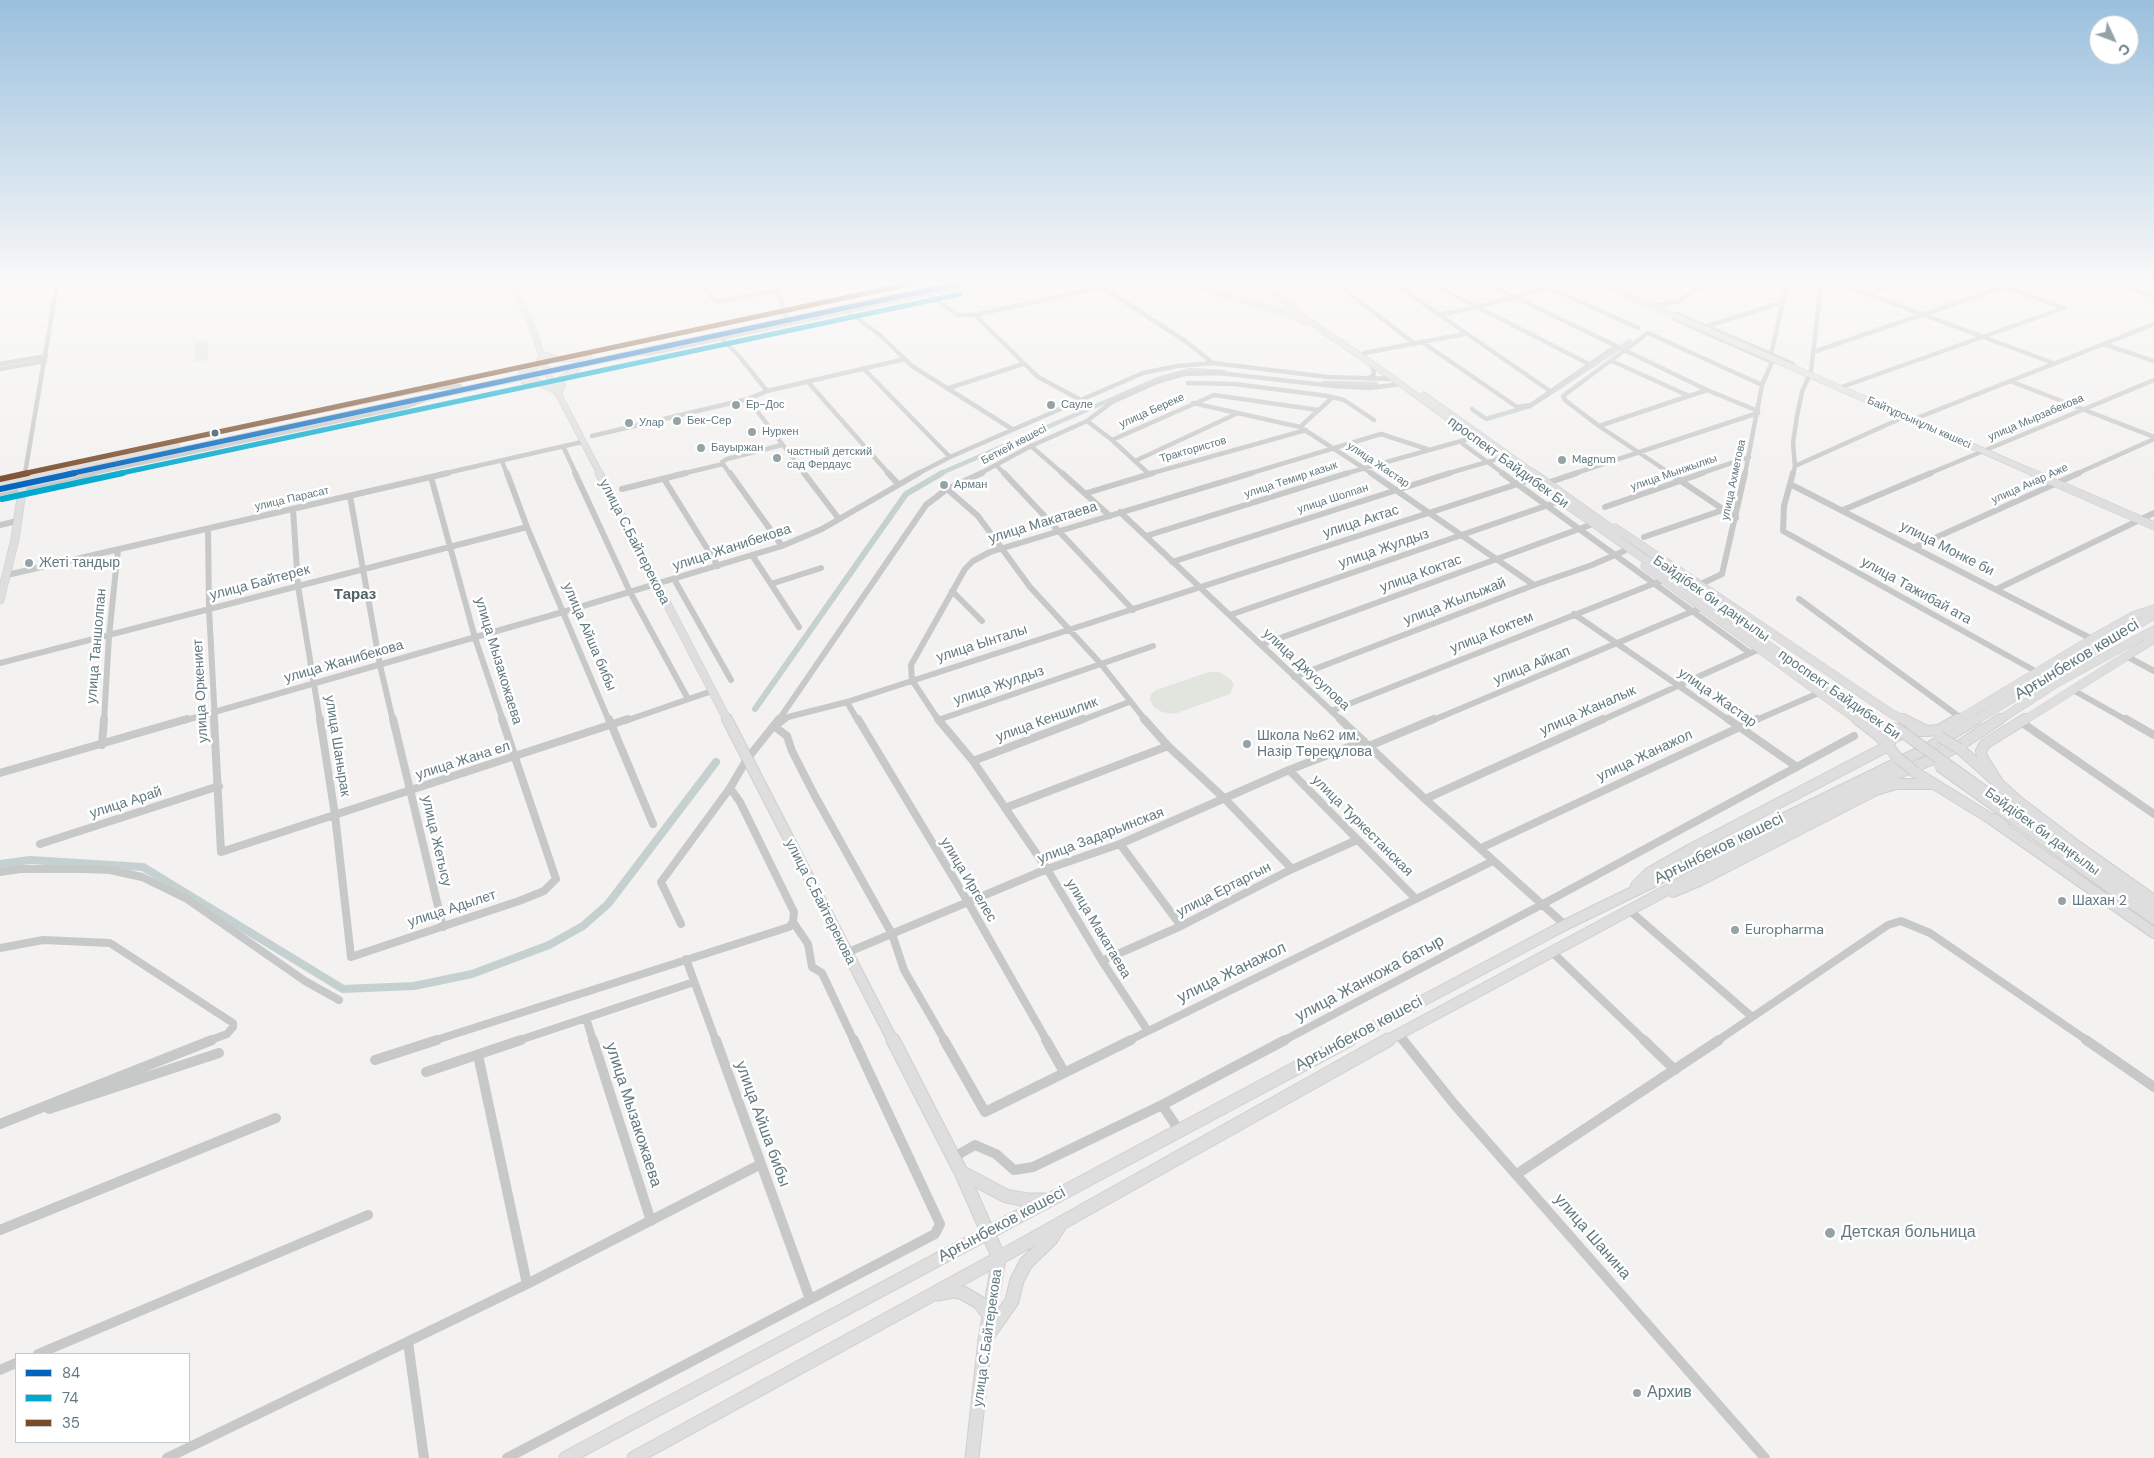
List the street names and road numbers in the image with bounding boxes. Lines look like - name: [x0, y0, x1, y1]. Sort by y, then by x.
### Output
- street label: улица Береке: [1117, 391, 1187, 431]
- street label: улица Мырзабекова: [1986, 392, 2086, 444]
- street label: Байтұрсынұлы көшесі: [1865, 394, 1973, 452]
- street label: проспект Байдибек Би: [1444, 414, 1572, 512]
- street label: Беткей көшесі: [979, 422, 1049, 468]
- street label: Трактористов: [1158, 434, 1228, 466]
- street label: улица Ахметова: [1719, 438, 1749, 522]
- street label: улица Жастар: [1344, 439, 1412, 491]
- street label: улица Мынжылкы: [1629, 452, 1719, 494]
- street label: улица Темир казык: [1243, 459, 1339, 501]
- street label: улица Анар Аже: [1990, 461, 2070, 507]
- street label: улица С.Байтерекова: [595, 476, 673, 608]
- street label: улица Шолпан: [1296, 481, 1370, 517]
- street label: улица Парасат: [254, 484, 330, 514]
- street label: улица Макатаева: [987, 499, 1099, 547]
- street label: улица Актас: [1321, 502, 1401, 542]
- street label: улица Монке би: [1897, 518, 1997, 580]
- street label: улица Жанибекова: [671, 521, 793, 575]
- street label: улица Жулдыз: [1337, 526, 1431, 572]
- street label: улица Коктас: [1378, 551, 1464, 597]
- street label: Бәйдібек би даңғылы: [1650, 552, 1772, 646]
- street label: улица Тажибай ата: [1858, 554, 1974, 628]
- street label: улица Байтерек: [208, 562, 312, 604]
- street label: улица Жылыжай: [1401, 575, 1509, 629]
- street label: улица Айша бибы: [559, 580, 619, 694]
- street label: улица Таншолпан: [84, 588, 110, 704]
- street label: улица Мызакожаева: [471, 595, 525, 727]
- street label: улица Коктем: [1448, 609, 1536, 657]
- street label: Арғынбеков көшесі: [2011, 615, 2143, 705]
- street label: улица Ынталы: [934, 621, 1030, 667]
- street label: улица Джусупова: [1259, 625, 1353, 715]
- street label: улица Жанибекова: [282, 637, 406, 687]
- street label: улица Оркениет: [190, 639, 212, 743]
- street label: улица Айкап: [1491, 643, 1573, 689]
- street label: проспект Байдибек Би: [1775, 646, 1903, 744]
- street label: улица Жулдыз: [952, 663, 1046, 709]
- street label: улица Жастар: [1675, 665, 1759, 731]
- street label: улица Жаналык: [1538, 682, 1638, 740]
- street label: улица Шанырак: [321, 694, 353, 798]
- street label: улица Кеншилик: [994, 694, 1100, 746]
- street label: улица Жанажол: [1594, 726, 1696, 786]
- street label: улица Жана ел: [414, 738, 512, 784]
- street label: улица Туркестанская: [1308, 772, 1416, 880]
- street label: улица Арай: [88, 783, 164, 823]
- street label: Бәйдібек би даңғылы: [1981, 785, 2103, 879]
- street label: улица Жетысу: [417, 794, 455, 888]
- street label: улица Задарьинская: [1036, 804, 1166, 868]
- street label: Арғынбеков көшесі: [1651, 809, 1787, 889]
- street label: улица Иргелес: [936, 835, 1000, 925]
- street label: улица С.Байтерекова: [781, 836, 859, 968]
- street label: улица Ертаргын: [1174, 859, 1274, 921]
- street label: улица Макатаева: [1062, 876, 1134, 982]
- street label: улица Адылет: [406, 887, 498, 931]
- street label: улица Жанкожа батыр: [1292, 932, 1448, 1026]
- street label: улица Жанажол: [1175, 938, 1289, 1008]
- street label: Арғынбеков көшесі: [1292, 992, 1426, 1076]
- street label: улица Мызакожаева: [601, 1040, 665, 1190]
- street label: улица Айша бибы: [730, 1058, 794, 1190]
- street label: Арғынбеков көшесі: [935, 1183, 1069, 1267]
- street label: улица Шанина: [1550, 1190, 1634, 1284]
- street label: улица С.Байтерекова: [970, 1268, 1006, 1408]

